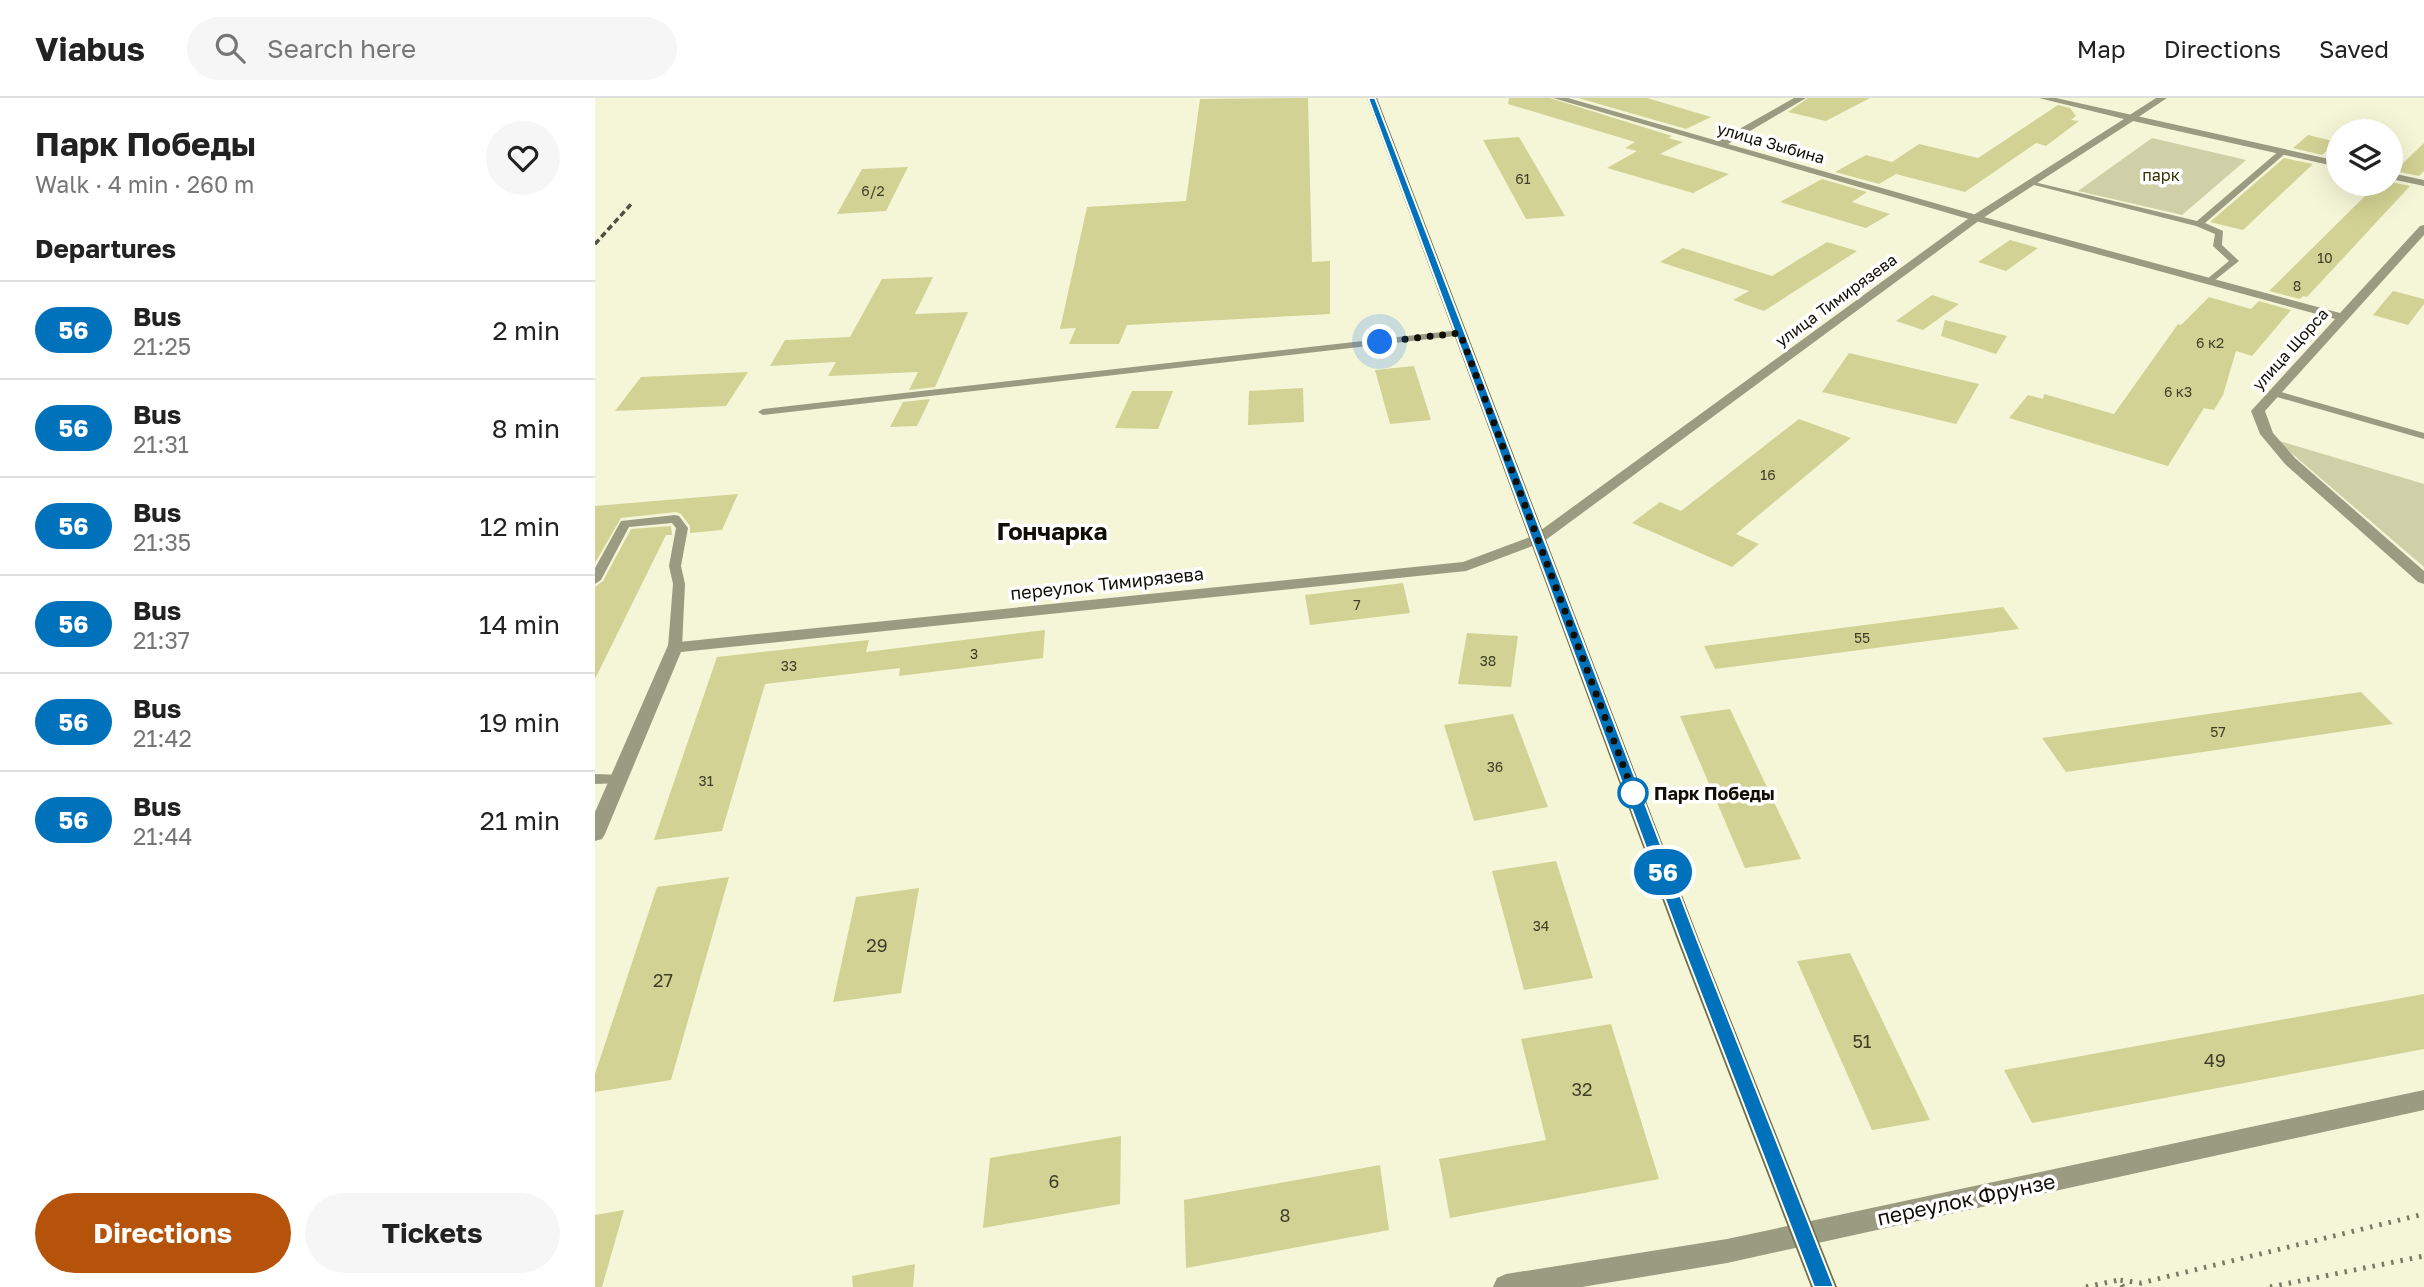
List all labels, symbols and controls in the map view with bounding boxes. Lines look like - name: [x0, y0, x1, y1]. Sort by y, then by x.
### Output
- search box: [187, 17, 677, 80]
- text: Viabus: [35, 29, 145, 68]
- icon: search: [211, 29, 249, 67]
- text: Search here: [267, 33, 416, 64]
- text: Map: [2077, 34, 2126, 63]
- text: Directions: [2164, 34, 2281, 63]
- text: Saved: [2319, 34, 2389, 63]
- street label: улица Зыбина: [1715, 118, 1827, 168]
- map controls: [2326, 119, 2403, 196]
- button: layers: [2326, 119, 2403, 196]
- button: heart: [486, 121, 560, 195]
- text: Парк Победы: [35, 124, 256, 163]
- park label: парк: [2142, 165, 2180, 185]
- text: Walk · 4 min · 260 m: [35, 170, 254, 198]
- house number: 61: [1515, 170, 1531, 187]
- house number: 6/2: [861, 182, 885, 199]
- text: Departures: [35, 233, 176, 264]
- street label: улица Тимирязева: [1771, 249, 1901, 351]
- house number: 10: [2317, 249, 2333, 266]
- house number: 8: [2293, 277, 2301, 294]
- text: Bus: [133, 301, 181, 332]
- street label: улица Щорса: [2248, 304, 2332, 394]
- text: 56: [59, 315, 88, 344]
- text: 2 min: [492, 315, 560, 346]
- your location: [1362, 324, 1397, 359]
- text: 21:25: [133, 332, 191, 360]
- house number: 6 к2: [2196, 334, 2224, 351]
- house number: 6 к3: [2164, 383, 2192, 400]
- text: Bus: [133, 399, 181, 430]
- text: 56: [59, 413, 88, 442]
- text: 8 min: [492, 413, 560, 444]
- text: 21:31: [133, 430, 189, 458]
- house number: 16: [1760, 466, 1776, 483]
- text: Bus: [133, 497, 181, 528]
- text: 56: [59, 511, 88, 540]
- text: 12 min: [480, 511, 560, 542]
- district label: Гончарка: [997, 516, 1107, 545]
- text: 21:35: [133, 528, 191, 556]
- street label: переулок Тимирязева: [1009, 562, 1205, 604]
- text: Bus: [133, 595, 181, 626]
- house number: 7: [1353, 596, 1361, 613]
- text: 56: [59, 609, 88, 638]
- text: 14 min: [479, 609, 560, 640]
- text: 21:37: [133, 626, 190, 654]
- house number: 55: [1854, 629, 1870, 646]
- house number: 3: [970, 645, 978, 662]
- house number: 38: [1480, 652, 1496, 669]
- house number: 33: [781, 657, 797, 674]
- text: Bus: [133, 693, 181, 724]
- text: 56: [59, 707, 88, 736]
- text: 19 min: [479, 707, 560, 738]
- house number: 57: [2210, 723, 2226, 740]
- text: 21:42: [133, 724, 192, 752]
- house number: 36: [1487, 758, 1503, 775]
- house number: 31: [699, 772, 714, 789]
- marker: Парк Победы: [1618, 778, 1648, 808]
- place label: Парк Победы: [1654, 782, 1775, 804]
- text: Bus: [133, 791, 181, 822]
- text: 56: [59, 805, 88, 834]
- text: 21 min: [480, 805, 560, 836]
- text: 21:44: [133, 822, 192, 850]
- line badge: 56: [1631, 849, 1695, 895]
- text: 56: [1648, 857, 1678, 886]
- house number: 34: [1533, 917, 1549, 934]
- house number: 29: [866, 934, 888, 956]
- house number: 27: [653, 969, 673, 991]
- house number: 51: [1852, 1030, 1872, 1052]
- house number: 49: [2204, 1049, 2226, 1071]
- house number: 32: [1572, 1078, 1592, 1100]
- street label: переулок Фрунзе: [1875, 1167, 2057, 1231]
- house number: 6: [1049, 1170, 1059, 1192]
- button: Directions: [35, 1193, 291, 1273]
- button: Tickets: [305, 1193, 560, 1273]
- house number: 8: [1280, 1204, 1290, 1226]

